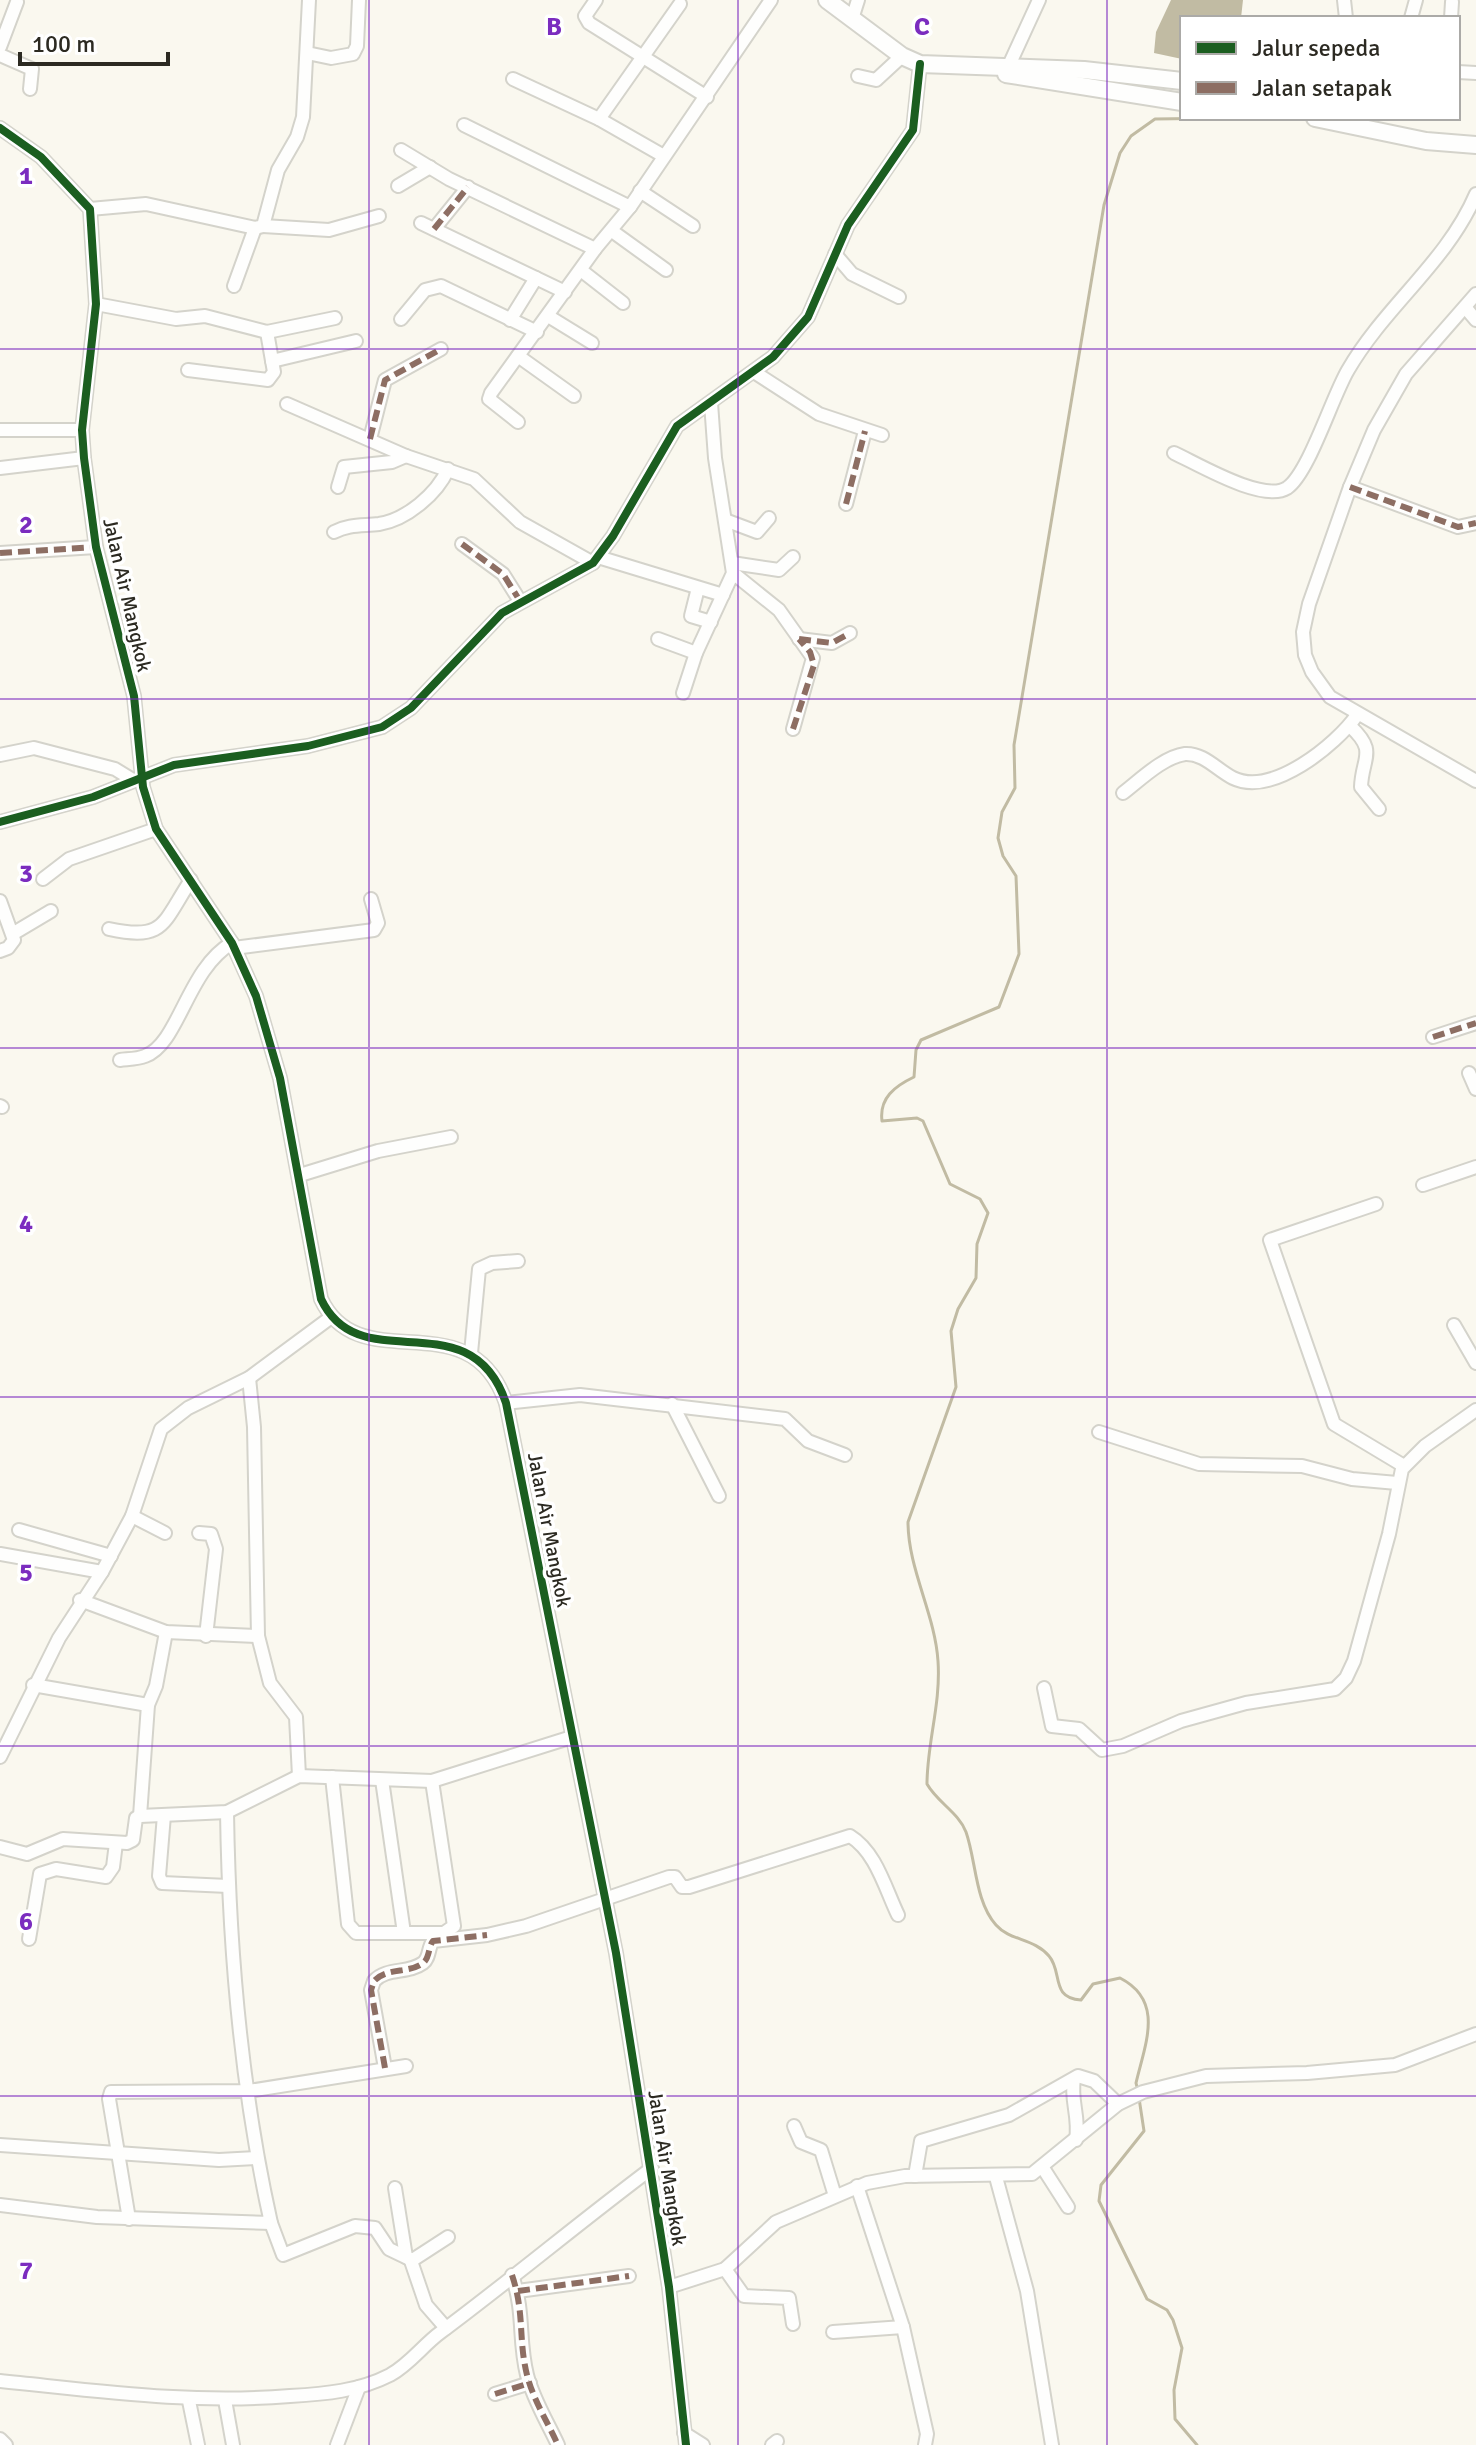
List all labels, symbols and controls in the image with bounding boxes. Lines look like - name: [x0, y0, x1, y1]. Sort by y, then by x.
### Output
- text: B: [546, 11, 562, 43]
- text: C: [914, 11, 930, 43]
- scale bar: [20, 16, 168, 66]
- legend: [1180, 16, 1460, 120]
- text: 100 m: [32, 29, 95, 59]
- text: Jalur sepeda: [1252, 33, 1380, 63]
- text: Jalan setapak: [1252, 73, 1392, 103]
- text: 1: [19, 160, 33, 192]
- text: 2: [19, 509, 33, 541]
- street label: Jalan Air Mangkok: [97, 516, 157, 674]
- text: 3: [19, 858, 33, 890]
- text: 4: [19, 1208, 33, 1240]
- street label: Jalan Air Mangkok: [522, 1450, 576, 1610]
- text: 5: [19, 1557, 33, 1589]
- text: 6: [19, 1906, 33, 1938]
- street label: Jalan Air Mangkok: [642, 2088, 692, 2248]
- text: 7: [19, 2255, 33, 2287]

